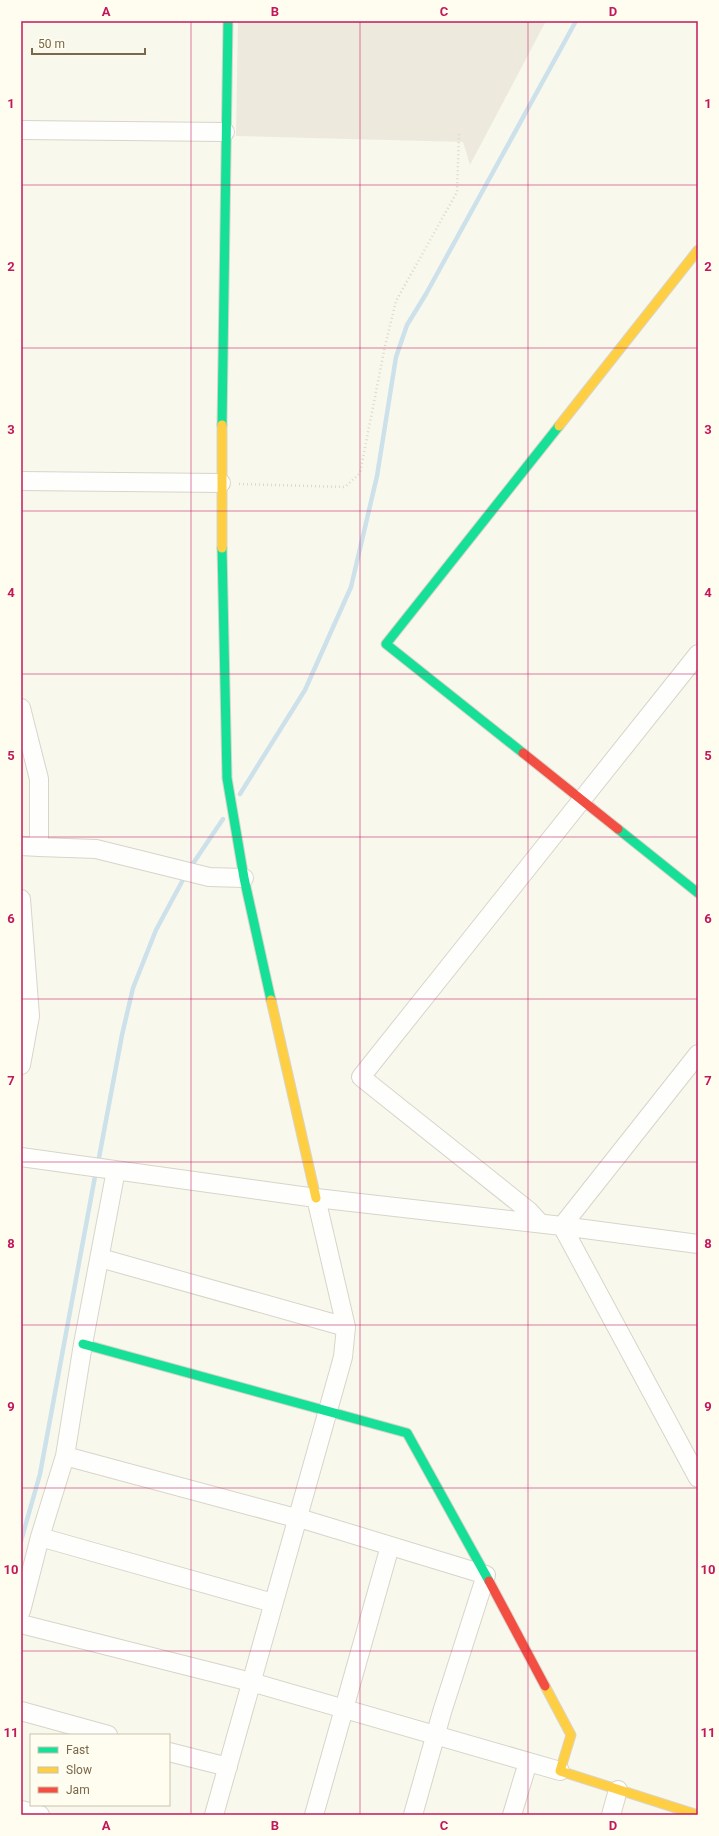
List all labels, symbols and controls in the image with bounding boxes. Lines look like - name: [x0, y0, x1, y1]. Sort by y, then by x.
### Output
- text: A: [102, 4, 111, 19]
- text: B: [271, 4, 279, 19]
- text: C: [440, 4, 449, 19]
- text: D: [609, 4, 617, 19]
- scale bar: [32, 30, 145, 56]
- text: 50 m: [38, 37, 65, 51]
- text: 1: [7, 96, 15, 111]
- text: 1: [704, 96, 712, 111]
- text: 2: [7, 259, 15, 274]
- text: 2: [704, 259, 712, 274]
- text: 3: [7, 422, 15, 437]
- text: 3: [704, 422, 712, 437]
- text: 4: [7, 585, 15, 600]
- text: 4: [704, 585, 712, 600]
- text: 5: [7, 748, 15, 763]
- text: 5: [704, 748, 712, 763]
- text: 6: [7, 911, 15, 926]
- text: 6: [704, 911, 712, 926]
- text: 7: [7, 1073, 15, 1088]
- text: 7: [704, 1073, 712, 1088]
- text: 8: [7, 1236, 15, 1251]
- text: 8: [704, 1236, 712, 1251]
- text: 9: [7, 1399, 15, 1414]
- text: 9: [704, 1399, 712, 1414]
- text: 10: [4, 1562, 18, 1577]
- text: 10: [701, 1562, 715, 1577]
- text: 11: [4, 1725, 18, 1740]
- text: 11: [701, 1725, 715, 1740]
- legend: [30, 1734, 170, 1806]
- text: Fast: [66, 1743, 89, 1757]
- text: Slow: [66, 1763, 92, 1777]
- text: Jam: [66, 1783, 90, 1797]
- text: A: [102, 1818, 111, 1833]
- text: B: [271, 1818, 279, 1833]
- text: C: [440, 1818, 449, 1833]
- text: D: [609, 1818, 617, 1833]

